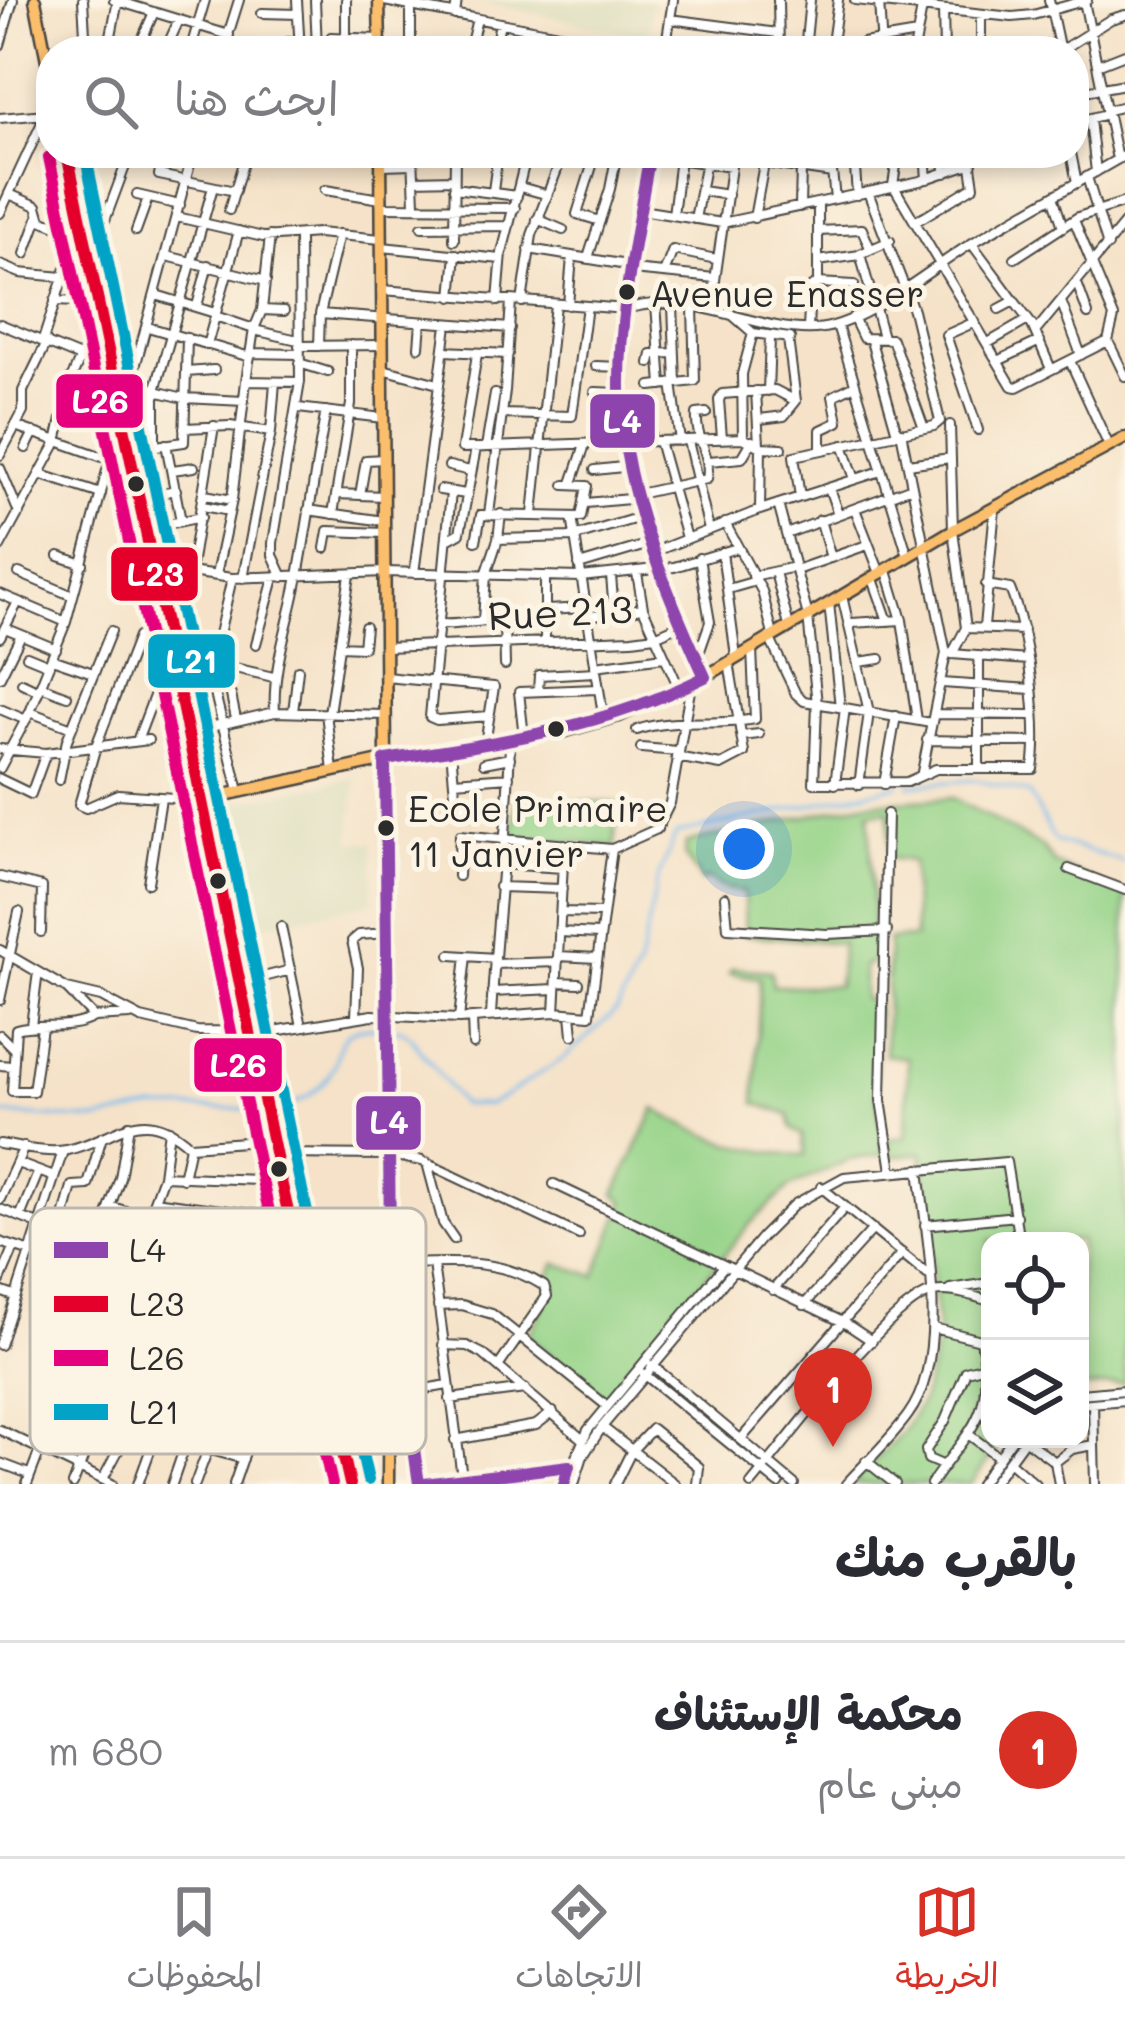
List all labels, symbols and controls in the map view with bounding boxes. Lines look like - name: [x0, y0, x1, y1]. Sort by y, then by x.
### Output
- search box: [36, 36, 1089, 168]
- text: ابحث هنا: [174, 68, 339, 126]
- icon: search: [78, 69, 144, 135]
- place label: Avenue Enasser: [650, 269, 924, 316]
- marker: Avenue Enasser: [616, 281, 638, 303]
- line badge: L26: [54, 372, 145, 430]
- text: L26: [71, 378, 129, 421]
- line badge: L4: [588, 392, 657, 450]
- text: L4: [602, 398, 642, 441]
- unlabelled marker: [125, 473, 147, 495]
- line badge: L23: [109, 545, 200, 603]
- text: L23: [126, 551, 184, 594]
- street label: Rue 213: [486, 582, 634, 640]
- line badge: L21: [146, 632, 237, 690]
- text: L21: [165, 638, 217, 681]
- unlabelled marker: [545, 718, 567, 740]
- place label: Ecole Primaire 11 Janvier: [408, 784, 668, 876]
- marker: Ecole Primaire 11 Janvier: [375, 817, 397, 839]
- your location: [714, 819, 774, 879]
- unlabelled marker: [207, 870, 229, 892]
- line badge: L26: [192, 1036, 284, 1094]
- text: L26: [209, 1042, 267, 1085]
- line badge: L4: [354, 1094, 423, 1152]
- text: L4: [369, 1099, 409, 1142]
- unlabelled marker: [268, 1158, 290, 1180]
- legend: [30, 1208, 426, 1454]
- text: L4: [129, 1227, 166, 1270]
- map controls: [981, 1232, 1089, 1448]
- button: locate: [981, 1232, 1089, 1340]
- text: L23: [129, 1281, 184, 1324]
- text: L26: [129, 1335, 185, 1378]
- button: layers: [981, 1340, 1089, 1448]
- pin: 1: [794, 1348, 872, 1447]
- text: L21: [129, 1389, 180, 1432]
- text: بالقرب منك: [835, 1522, 1077, 1589]
- text: محكمة الإستئناف: [654, 1683, 963, 1741]
- text: 680 m: [48, 1724, 163, 1775]
- text: 1: [1029, 1724, 1047, 1775]
- text: مبنى عام: [817, 1757, 963, 1808]
- tab: المحفوظات: [126, 1879, 262, 2005]
- tab: الاتجاهات: [515, 1879, 643, 2005]
- tab: الخريطة: [896, 1879, 999, 2005]

